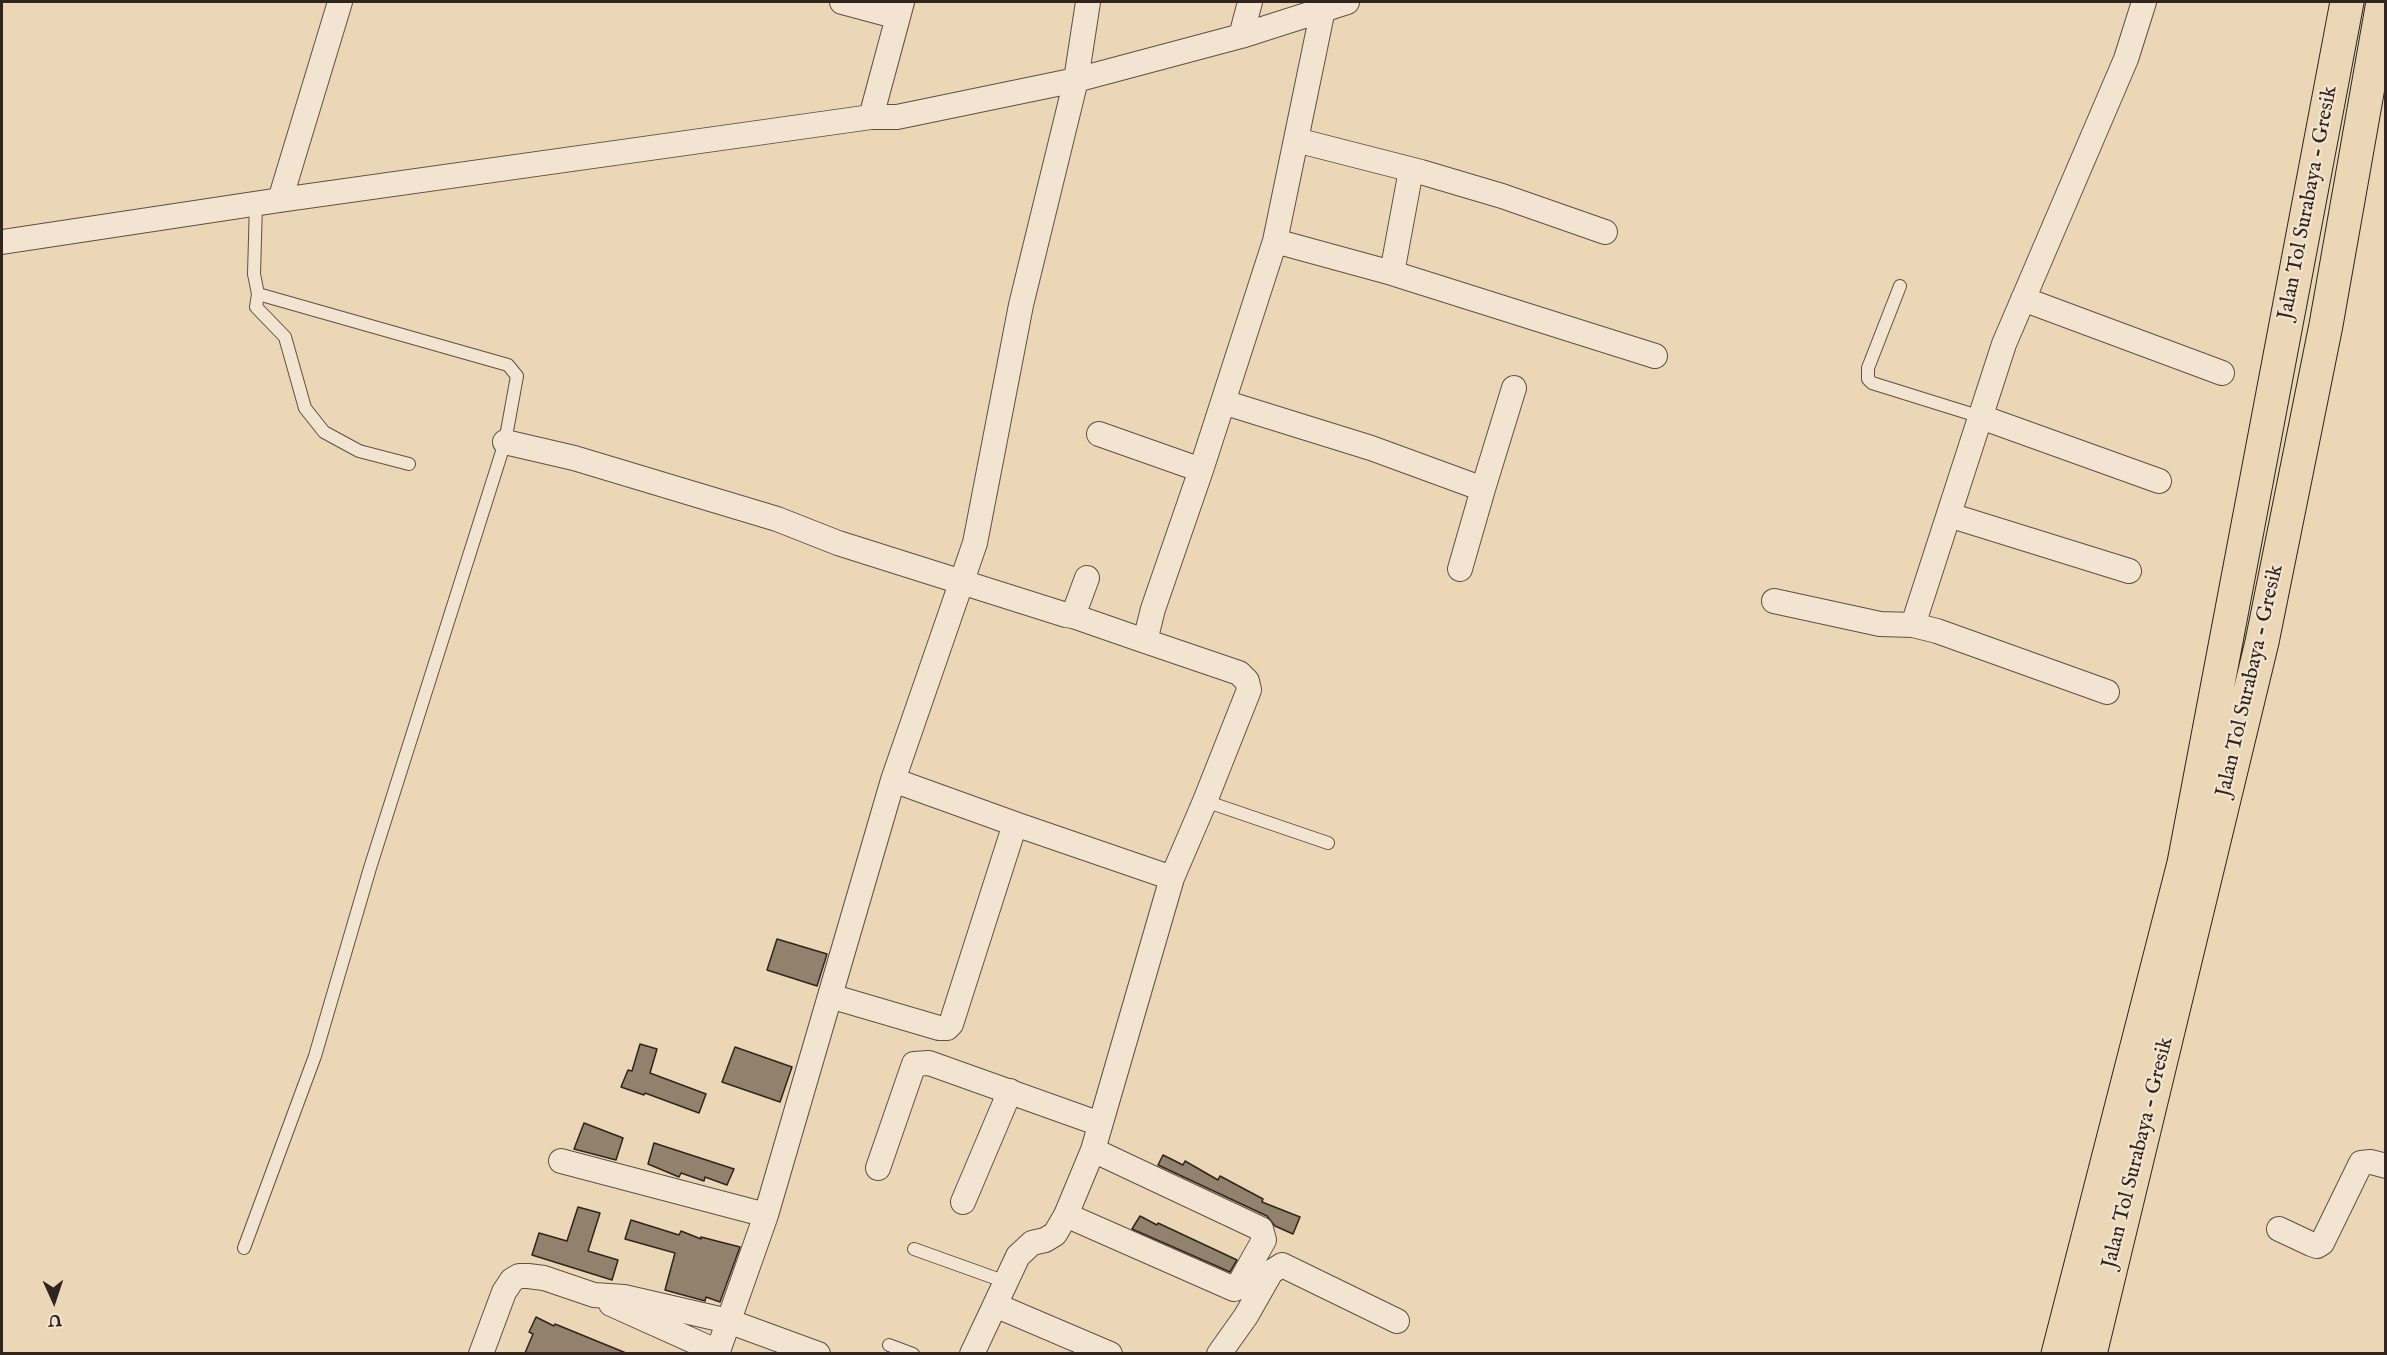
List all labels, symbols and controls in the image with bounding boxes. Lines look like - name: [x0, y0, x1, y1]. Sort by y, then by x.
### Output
- street label: Jalan Tol Surabaya - Gresik: [2274, 84, 2344, 322]
- street label: Jalan Tol Surabaya - Gresik: [2212, 562, 2290, 800]
- street label: Jalan Tol Surabaya - Gresik: [2098, 1035, 2180, 1271]
- north arrow: [24, 1271, 84, 1331]
- text: U: [48, 1309, 62, 1329]

